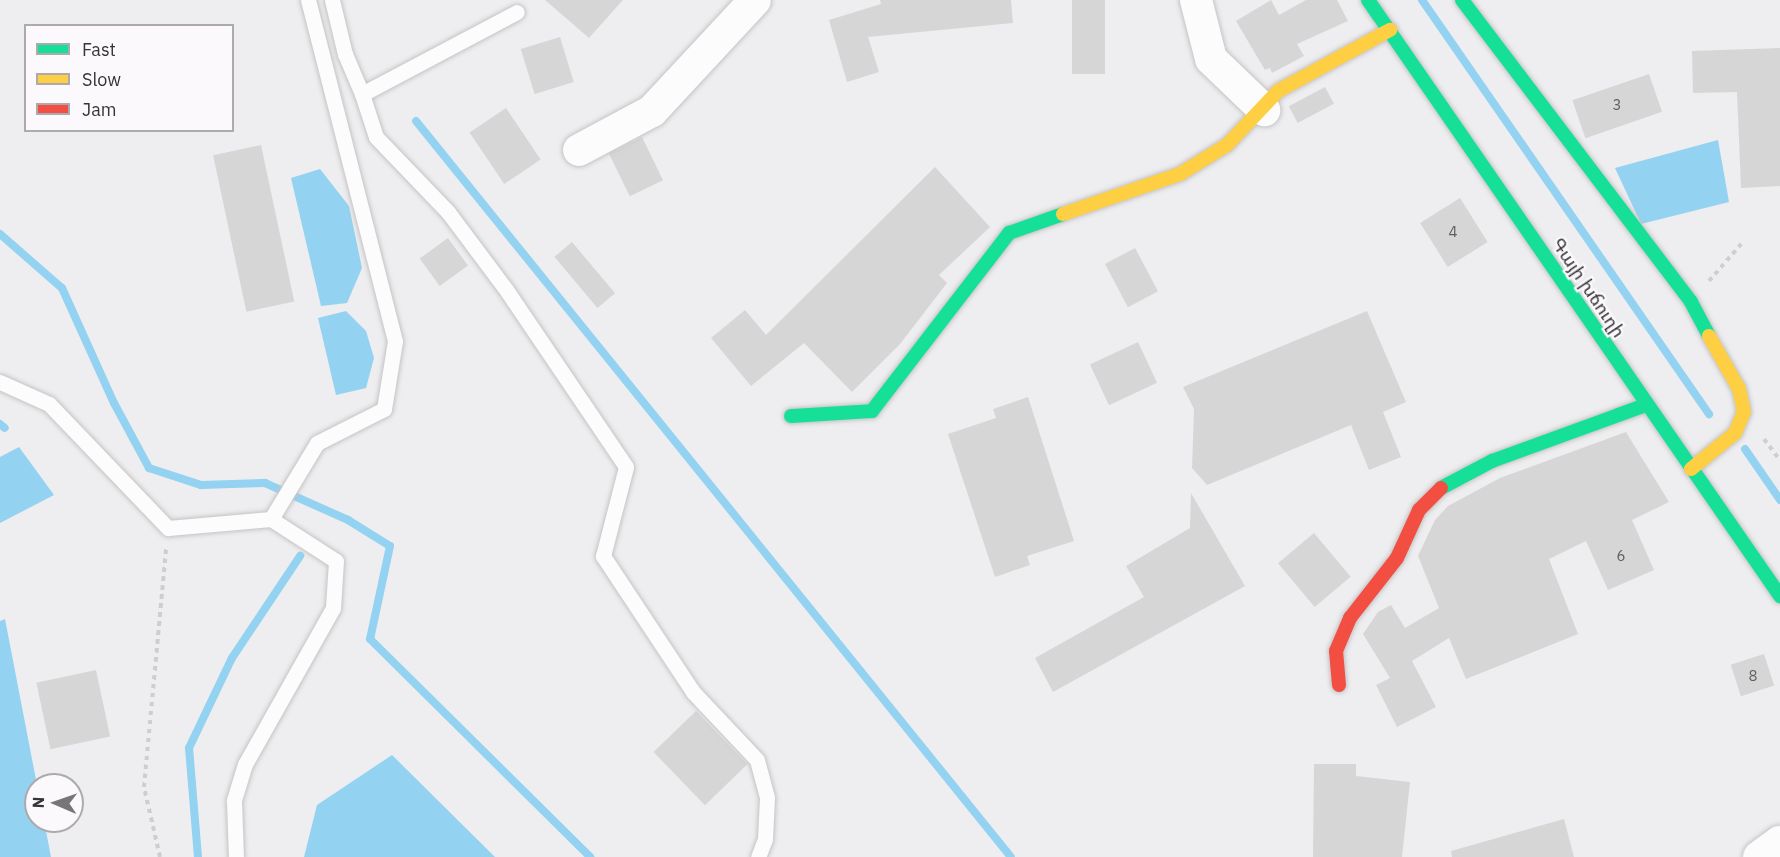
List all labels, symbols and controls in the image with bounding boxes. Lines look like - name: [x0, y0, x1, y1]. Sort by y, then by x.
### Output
- legend: [24, 24, 234, 132]
- text: Fast: [82, 38, 116, 61]
- text: Slow: [82, 68, 121, 91]
- house number: 3: [1613, 96, 1621, 114]
- text: Jam: [82, 98, 117, 121]
- house number: 4: [1449, 223, 1457, 241]
- street label: Գայի խճուղի: [1547, 234, 1629, 342]
- house number: 6: [1617, 547, 1625, 565]
- house number: 8: [1749, 667, 1757, 685]
- north arrow: [24, 773, 84, 833]
- text: N: [28, 796, 48, 809]

